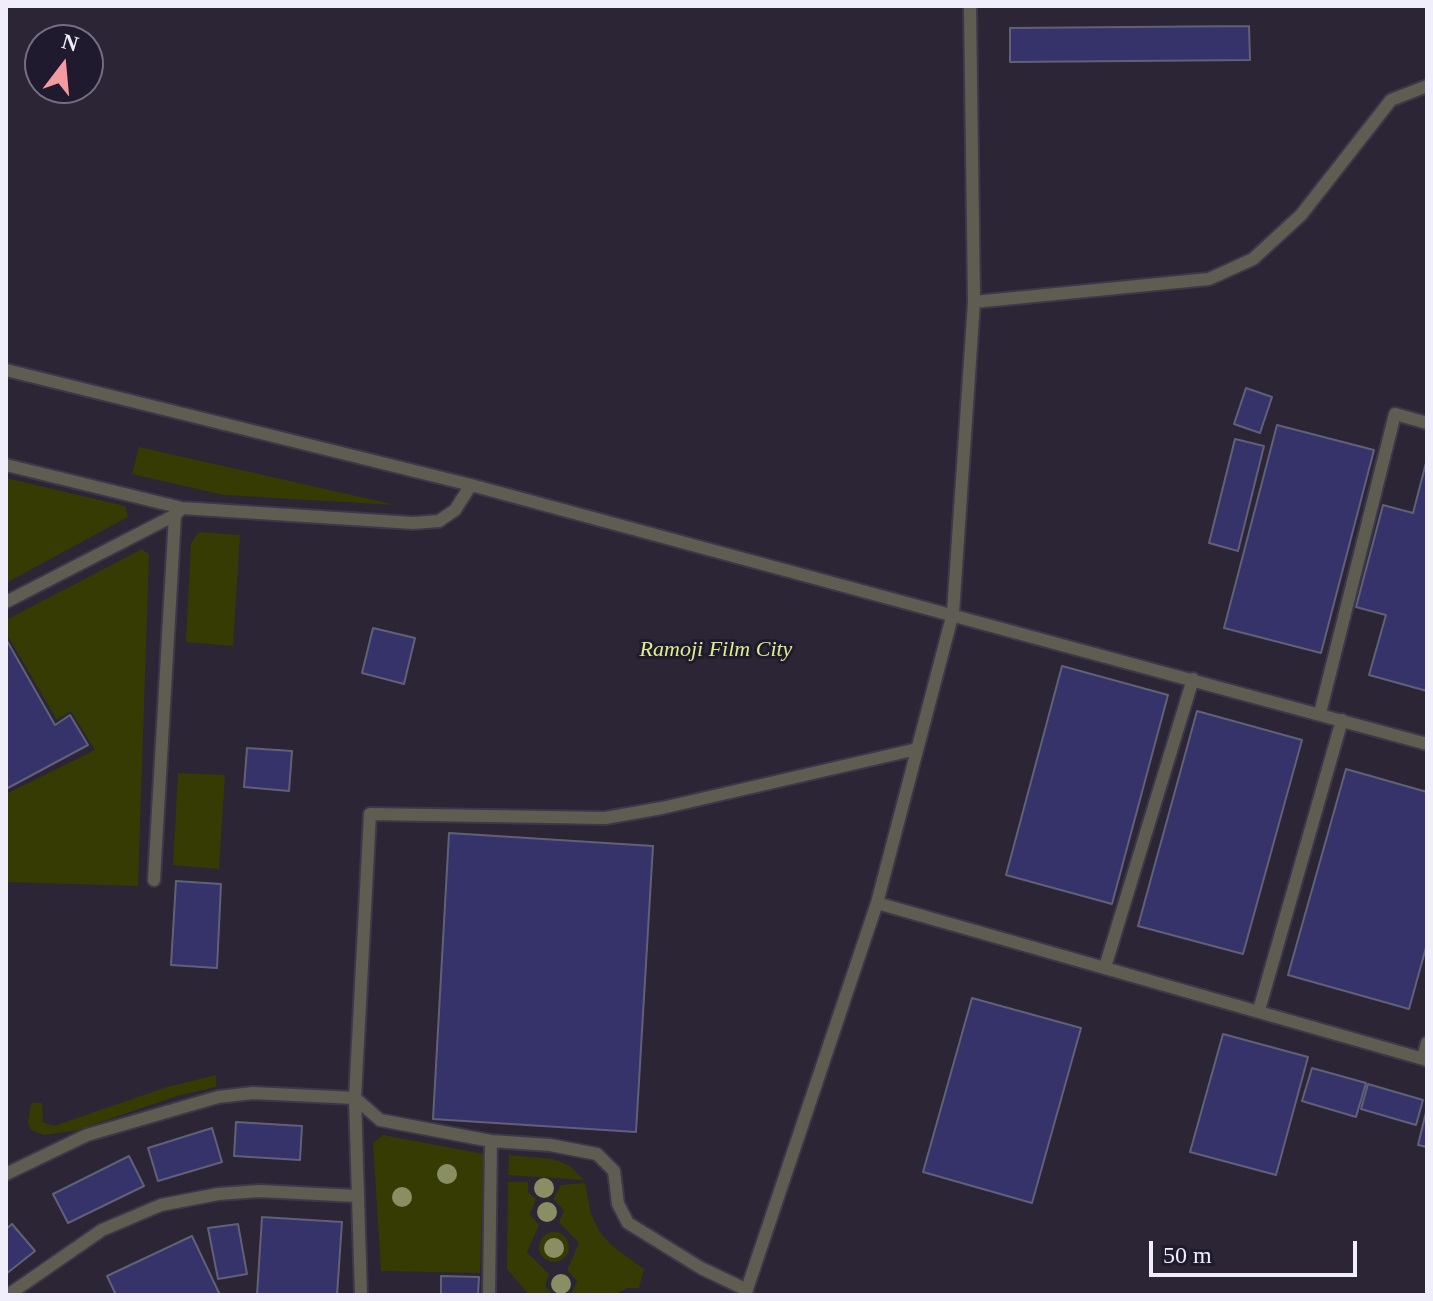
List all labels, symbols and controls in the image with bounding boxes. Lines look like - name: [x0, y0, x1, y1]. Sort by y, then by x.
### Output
- north arrow: [24, 24, 104, 104]
- text: N: [59, 28, 81, 57]
- park label: Ramoji Film City: [640, 637, 792, 663]
- scale bar: [1153, 1225, 1361, 1275]
- text: 50 m: [1163, 1242, 1212, 1268]

